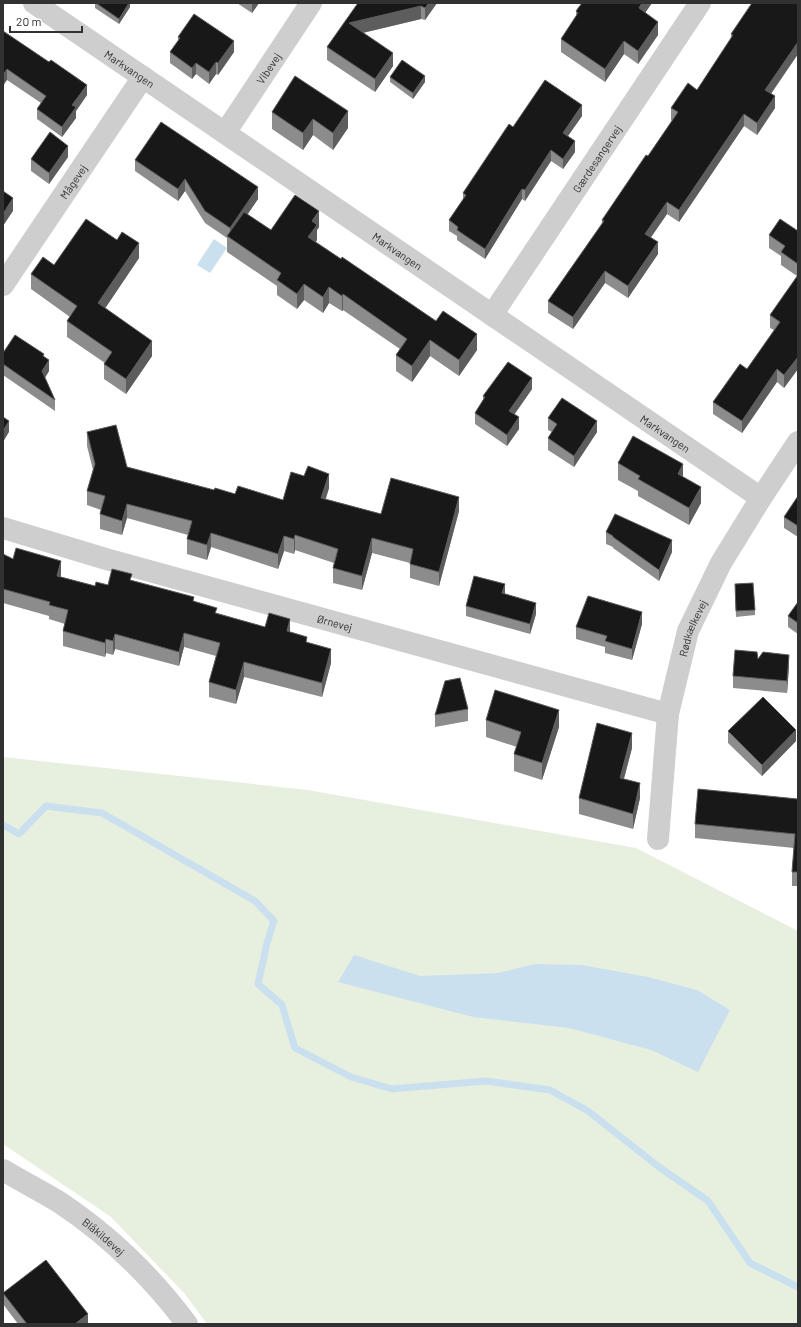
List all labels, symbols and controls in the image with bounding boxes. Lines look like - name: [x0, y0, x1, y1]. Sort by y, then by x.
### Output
- scale bar: [10, 8, 82, 34]
- text: 20 m: [16, 14, 42, 28]
- street label: Markvangen: [103, 47, 157, 90]
- street label: Vibevej: [253, 50, 283, 86]
- street label: Gærdesangervej: [569, 122, 623, 195]
- street label: Mågevej: [57, 162, 89, 201]
- street label: Markvangen: [370, 229, 425, 272]
- street label: Markvangen: [638, 411, 693, 455]
- street label: Rødkælkevej: [676, 597, 709, 658]
- street label: Ørnevej: [316, 611, 354, 633]
- street label: Blåkildevej: [80, 1215, 128, 1258]

